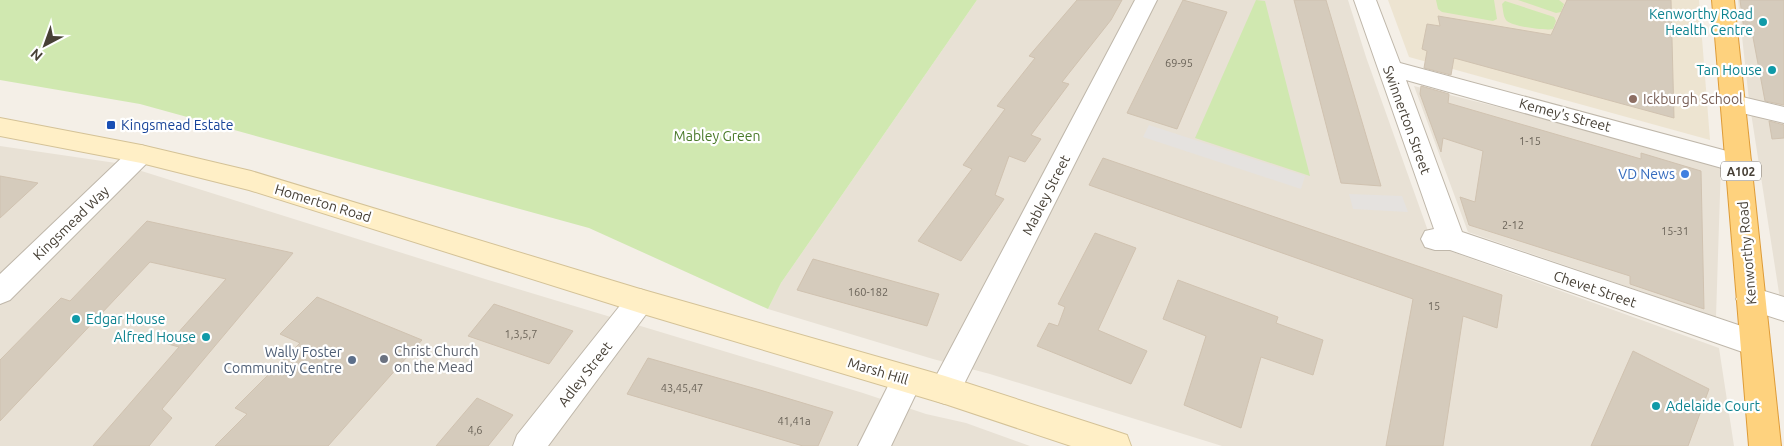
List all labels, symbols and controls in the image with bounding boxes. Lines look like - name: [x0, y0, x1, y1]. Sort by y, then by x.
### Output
- place label: Kenworthy Road Health Centre: [1649, 6, 1753, 38]
- marker: Kenworthy Road Health Centre: [1757, 16, 1769, 28]
- north arrow: [20, 20, 70, 70]
- text: N: [27, 45, 46, 64]
- house number: 69-95: [1165, 57, 1193, 69]
- place label: Tan House: [1697, 62, 1762, 78]
- street label: Swinnerton Street: [1380, 63, 1434, 177]
- marker: Tan House: [1766, 64, 1778, 76]
- place label: Ickburgh School: [1643, 91, 1743, 107]
- marker: Ickburgh School: [1627, 93, 1639, 105]
- street label: Kemey's Street: [1517, 95, 1613, 135]
- place label: Kingsmead Estate: [121, 117, 234, 133]
- marker: Kingsmead Estate: [105, 119, 117, 131]
- park label: Mabley Green: [674, 128, 760, 144]
- house number: 1-15: [1519, 135, 1541, 147]
- street label: Mabley Street: [1019, 152, 1073, 238]
- road number: A102: [1721, 162, 1761, 180]
- place label: VD News: [1618, 166, 1675, 182]
- marker: VD News: [1679, 168, 1691, 180]
- street label: Homerton Road: [273, 181, 373, 225]
- street label: Kingsmead Way: [30, 183, 112, 263]
- street label: Kenworthy Road: [1734, 201, 1760, 305]
- house number: 2-12: [1502, 219, 1524, 231]
- house number: 15-31: [1661, 225, 1689, 237]
- street label: Chevet Street: [1551, 267, 1639, 311]
- house number: 160-182: [848, 286, 888, 298]
- house number: 15: [1428, 300, 1440, 312]
- place label: Edgar House: [86, 311, 165, 327]
- marker: Edgar House: [70, 313, 82, 325]
- house number: 1,3,5,7: [505, 328, 537, 340]
- place label: Alfred House: [114, 329, 196, 345]
- marker: Alfred House: [200, 331, 212, 343]
- street label: Adley Street: [555, 338, 616, 410]
- place label: Christ Church on the Mead: [394, 343, 478, 375]
- place label: Wally Foster Community Centre: [223, 344, 343, 376]
- marker: Christ Church on the Mead: [378, 353, 390, 365]
- marker: Wally Foster Community Centre: [346, 354, 358, 366]
- street label: Marsh Hill: [846, 354, 911, 388]
- house number: 43,45,47: [661, 382, 703, 394]
- place label: Adelaide Court: [1666, 398, 1760, 414]
- marker: Adelaide Court: [1650, 400, 1662, 412]
- house number: 41,41a: [777, 415, 811, 427]
- house number: 4,6: [467, 424, 483, 436]

